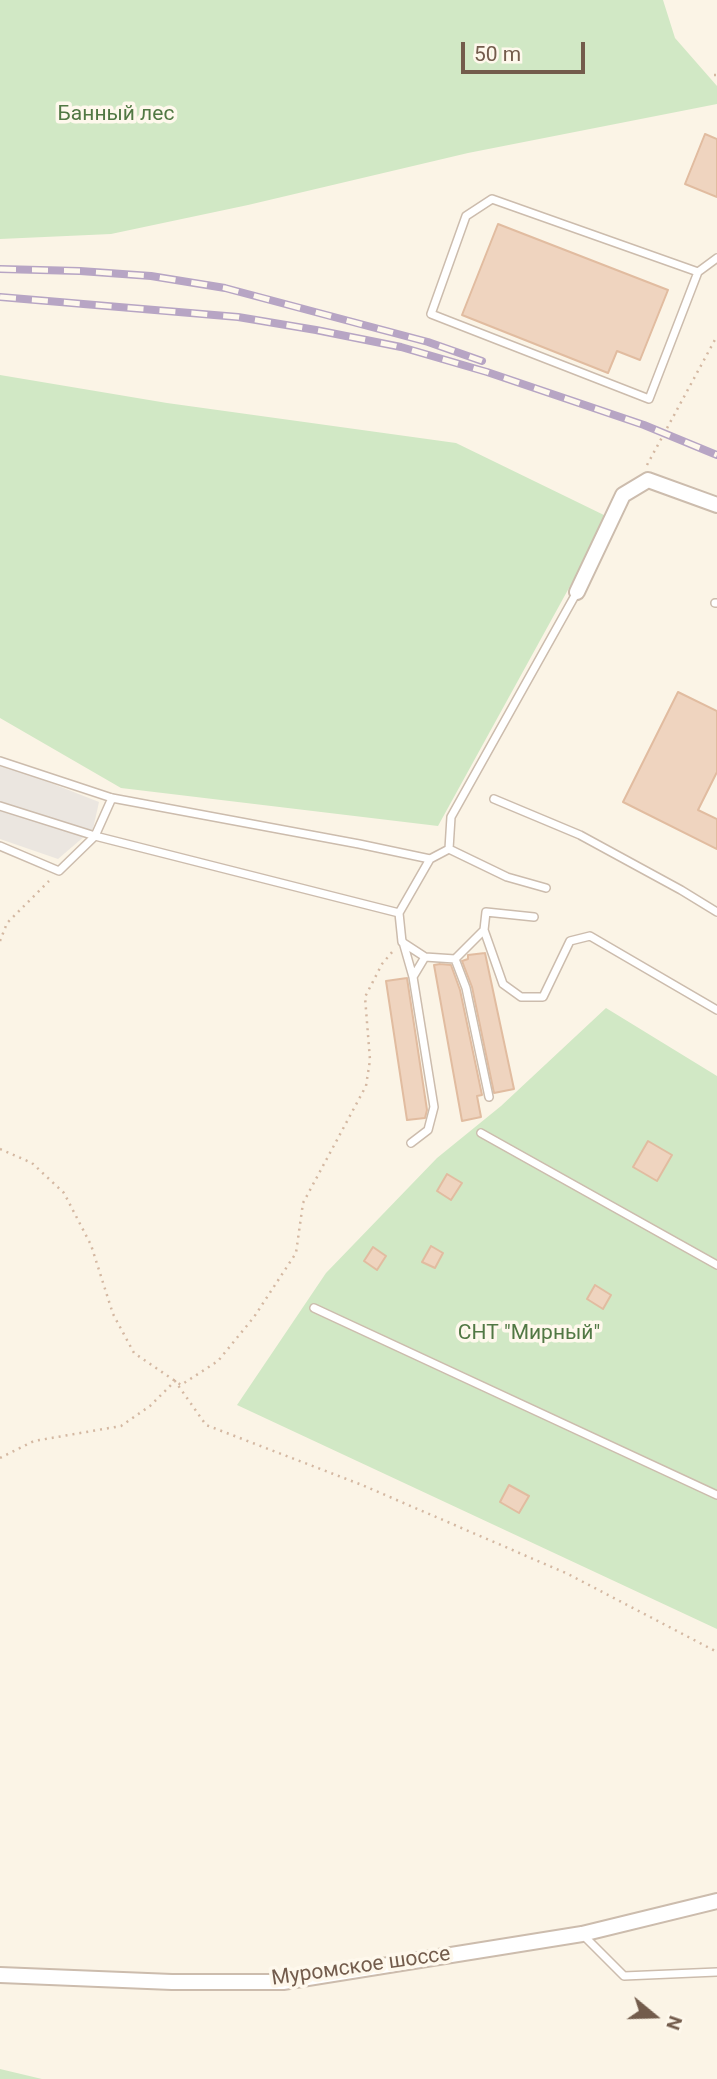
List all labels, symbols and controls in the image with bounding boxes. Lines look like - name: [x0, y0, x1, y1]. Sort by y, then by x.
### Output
- scale bar: [465, 28, 589, 72]
- text: 50 m: [474, 42, 521, 66]
- park label: Банный лес: [58, 102, 174, 128]
- park label: СНТ "Мирный": [458, 1321, 600, 1347]
- street label: Муромское шоссе: [270, 1942, 452, 1992]
- north arrow: [619, 1981, 689, 2051]
- text: N: [661, 2013, 687, 2033]

